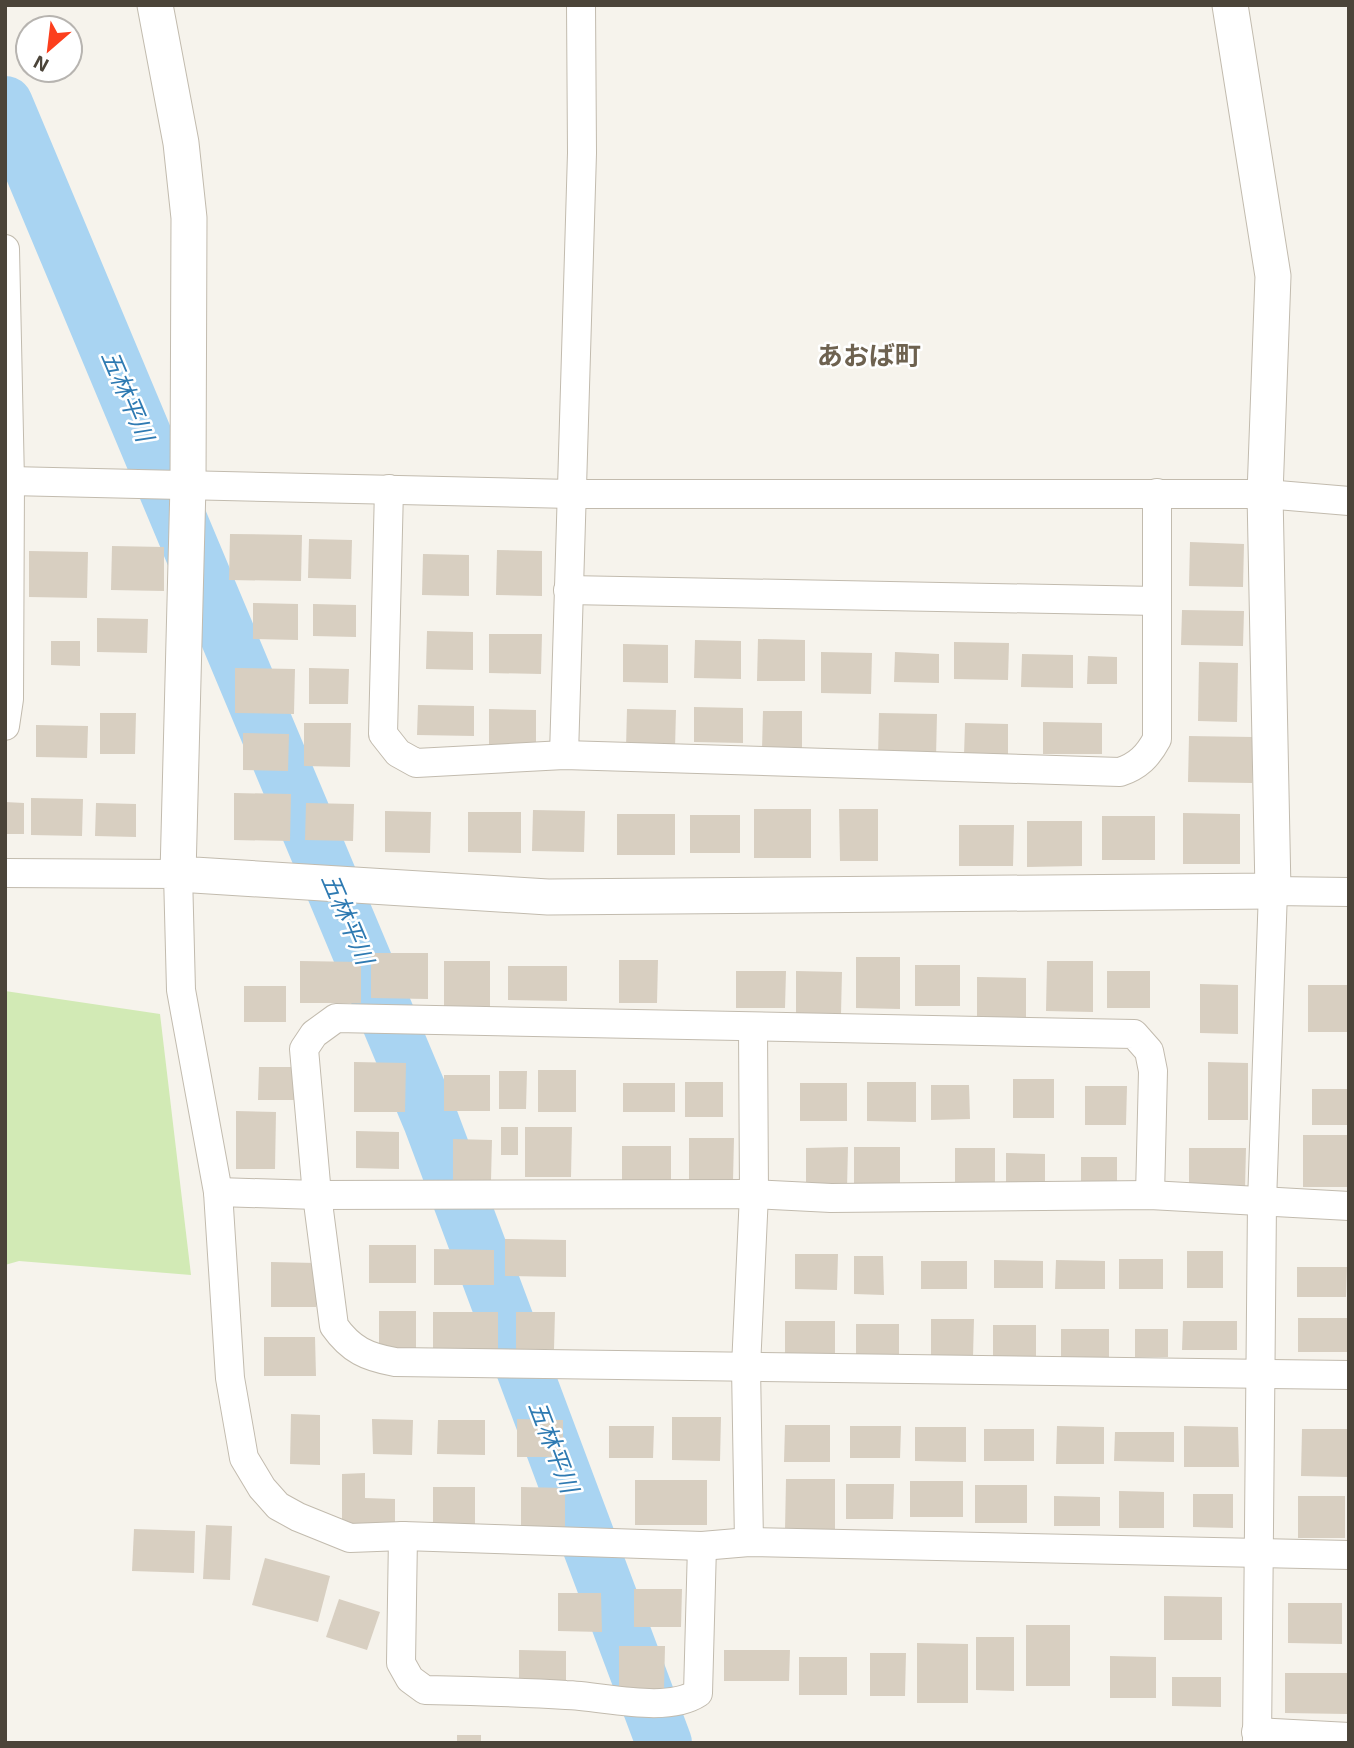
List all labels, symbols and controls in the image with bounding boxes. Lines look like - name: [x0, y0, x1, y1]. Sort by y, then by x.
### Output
- north arrow: [14, 14, 84, 84]
- text: N: [29, 51, 52, 78]
- district label: あおば町: [817, 339, 921, 370]
- water label: 五林平川: [96, 346, 162, 448]
- water label: 五林平川: [316, 869, 382, 971]
- water label: 五林平川: [524, 1396, 586, 1499]

